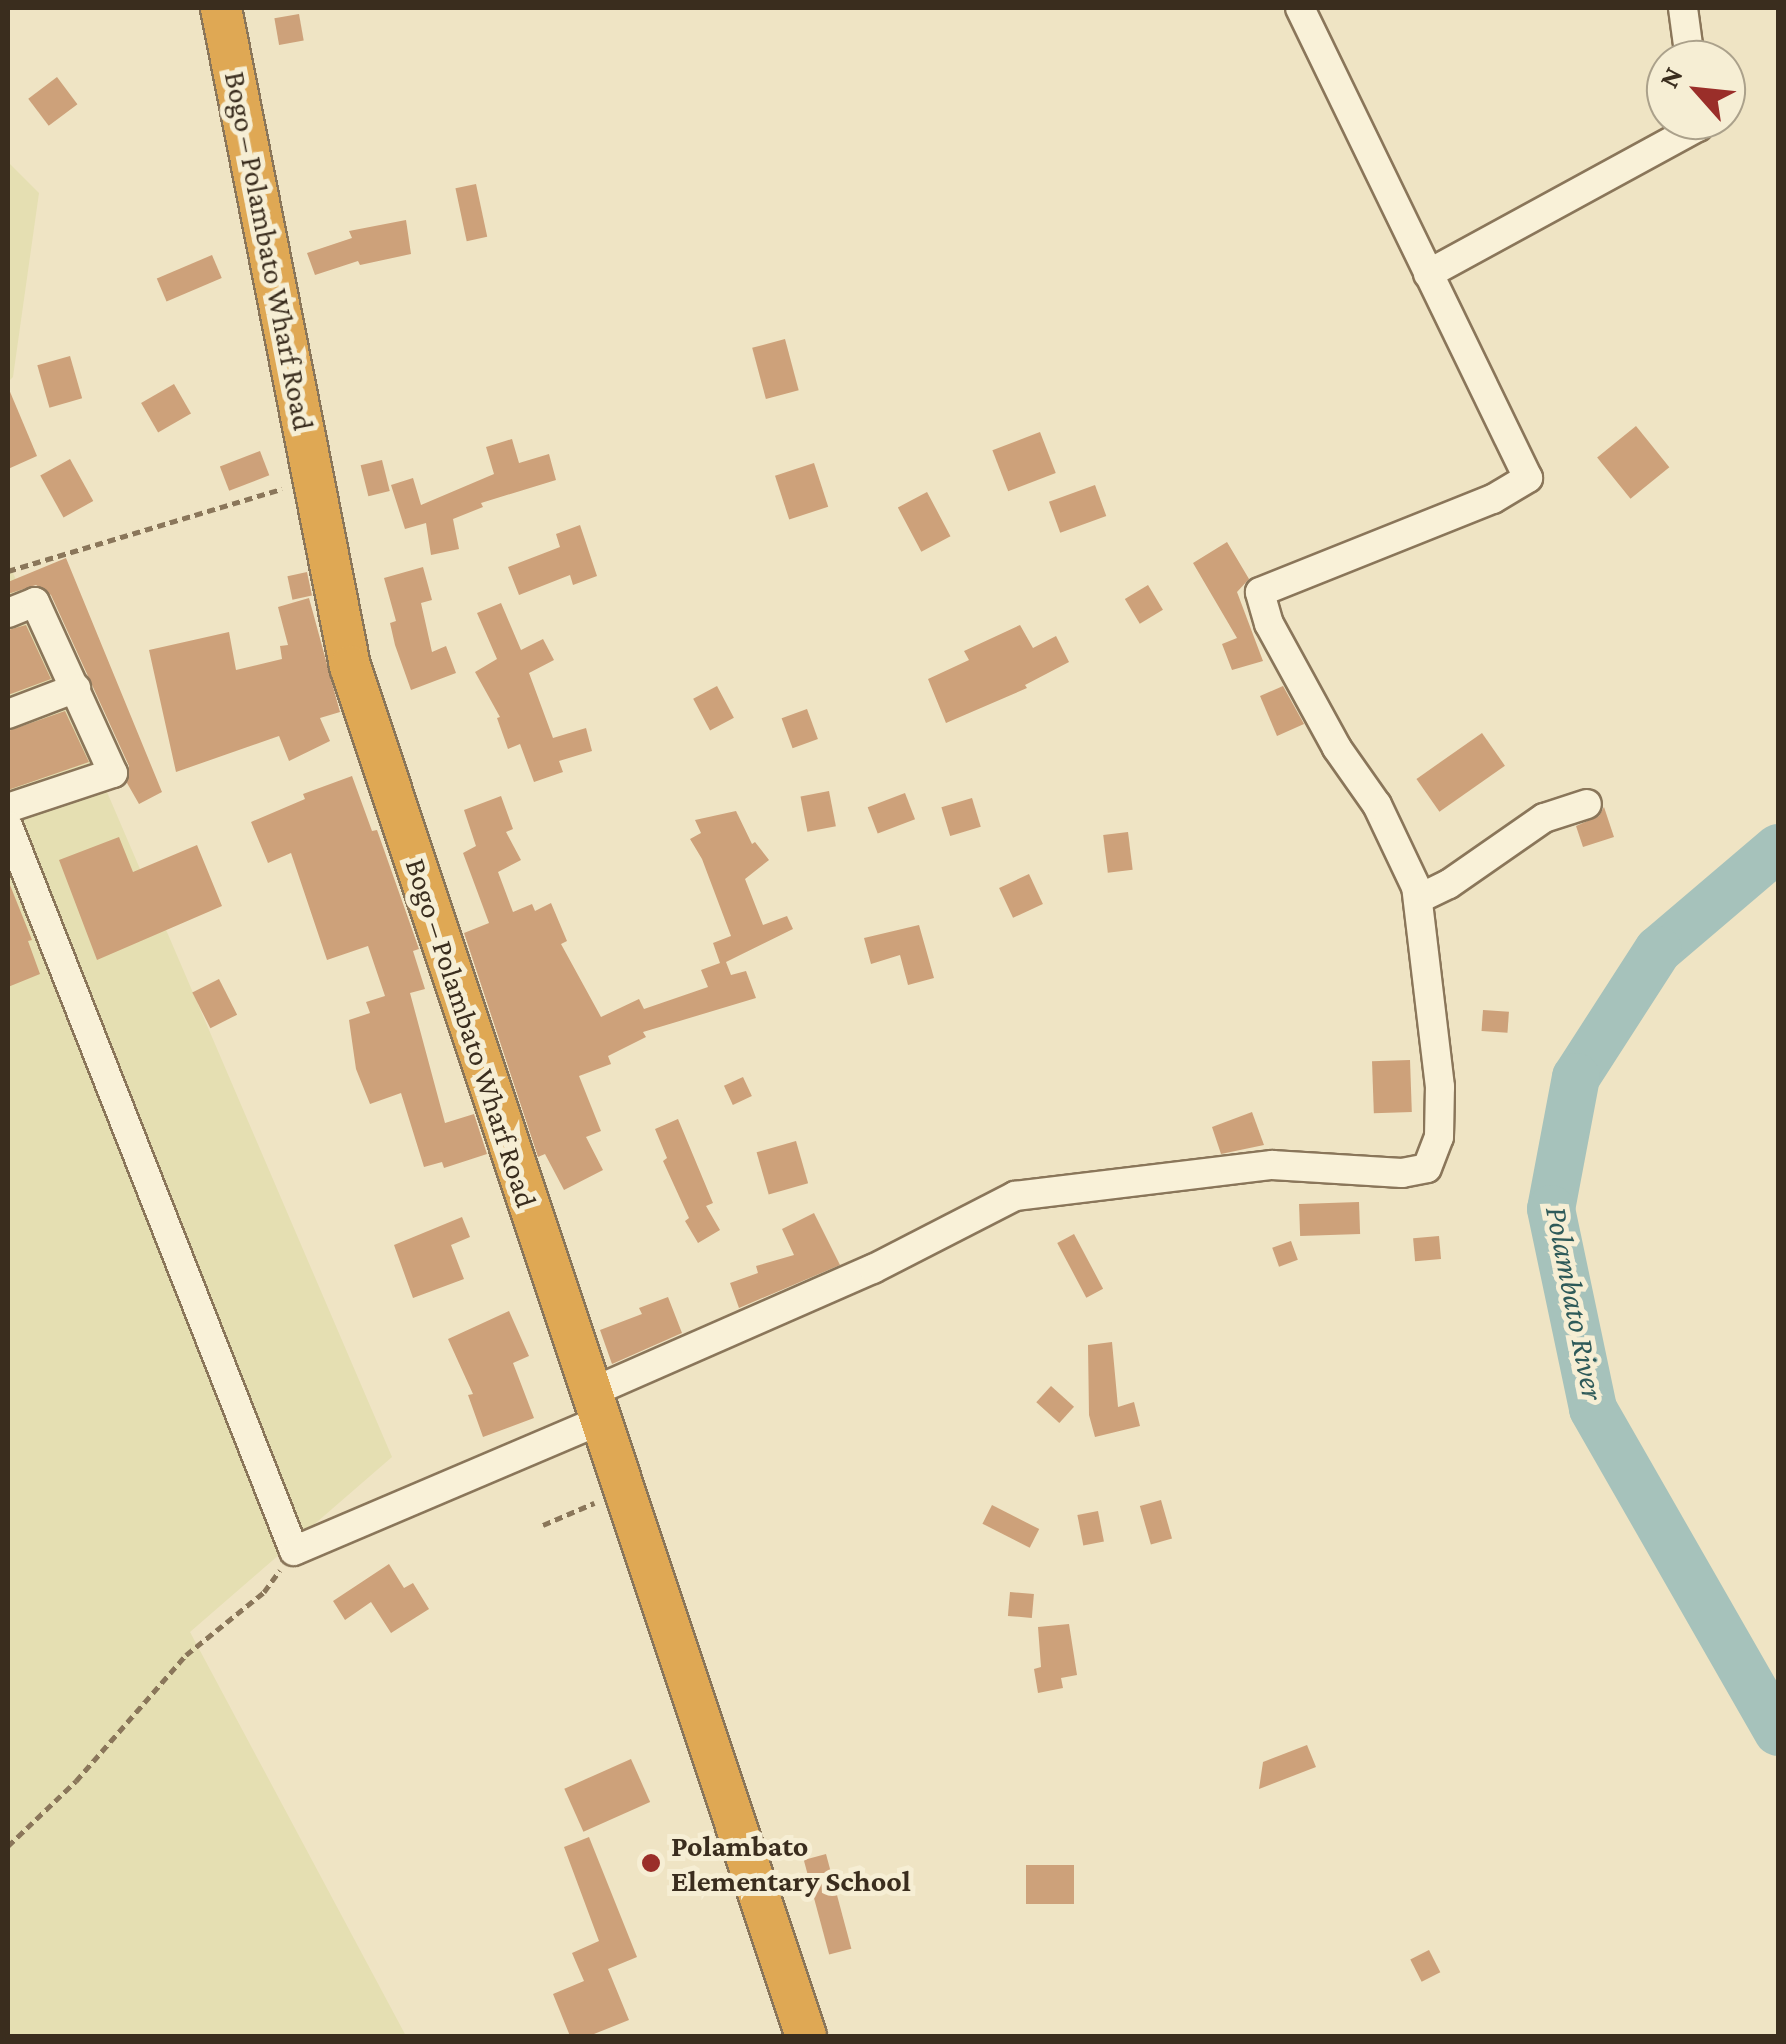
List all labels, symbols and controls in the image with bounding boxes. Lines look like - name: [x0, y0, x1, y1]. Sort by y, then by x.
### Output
- north arrow: [1646, 40, 1746, 140]
- text: N: [1652, 62, 1689, 93]
- street label: Bogo – Polambato Wharf Road: [217, 69, 321, 433]
- street label: Bogo – Polambato Wharf Road: [398, 854, 544, 1212]
- water label: Polambato River: [1537, 1203, 1613, 1403]
- place label: Polambato Elementary School: [671, 1828, 911, 1898]
- marker: Polambato Elementary School: [640, 1852, 662, 1874]

